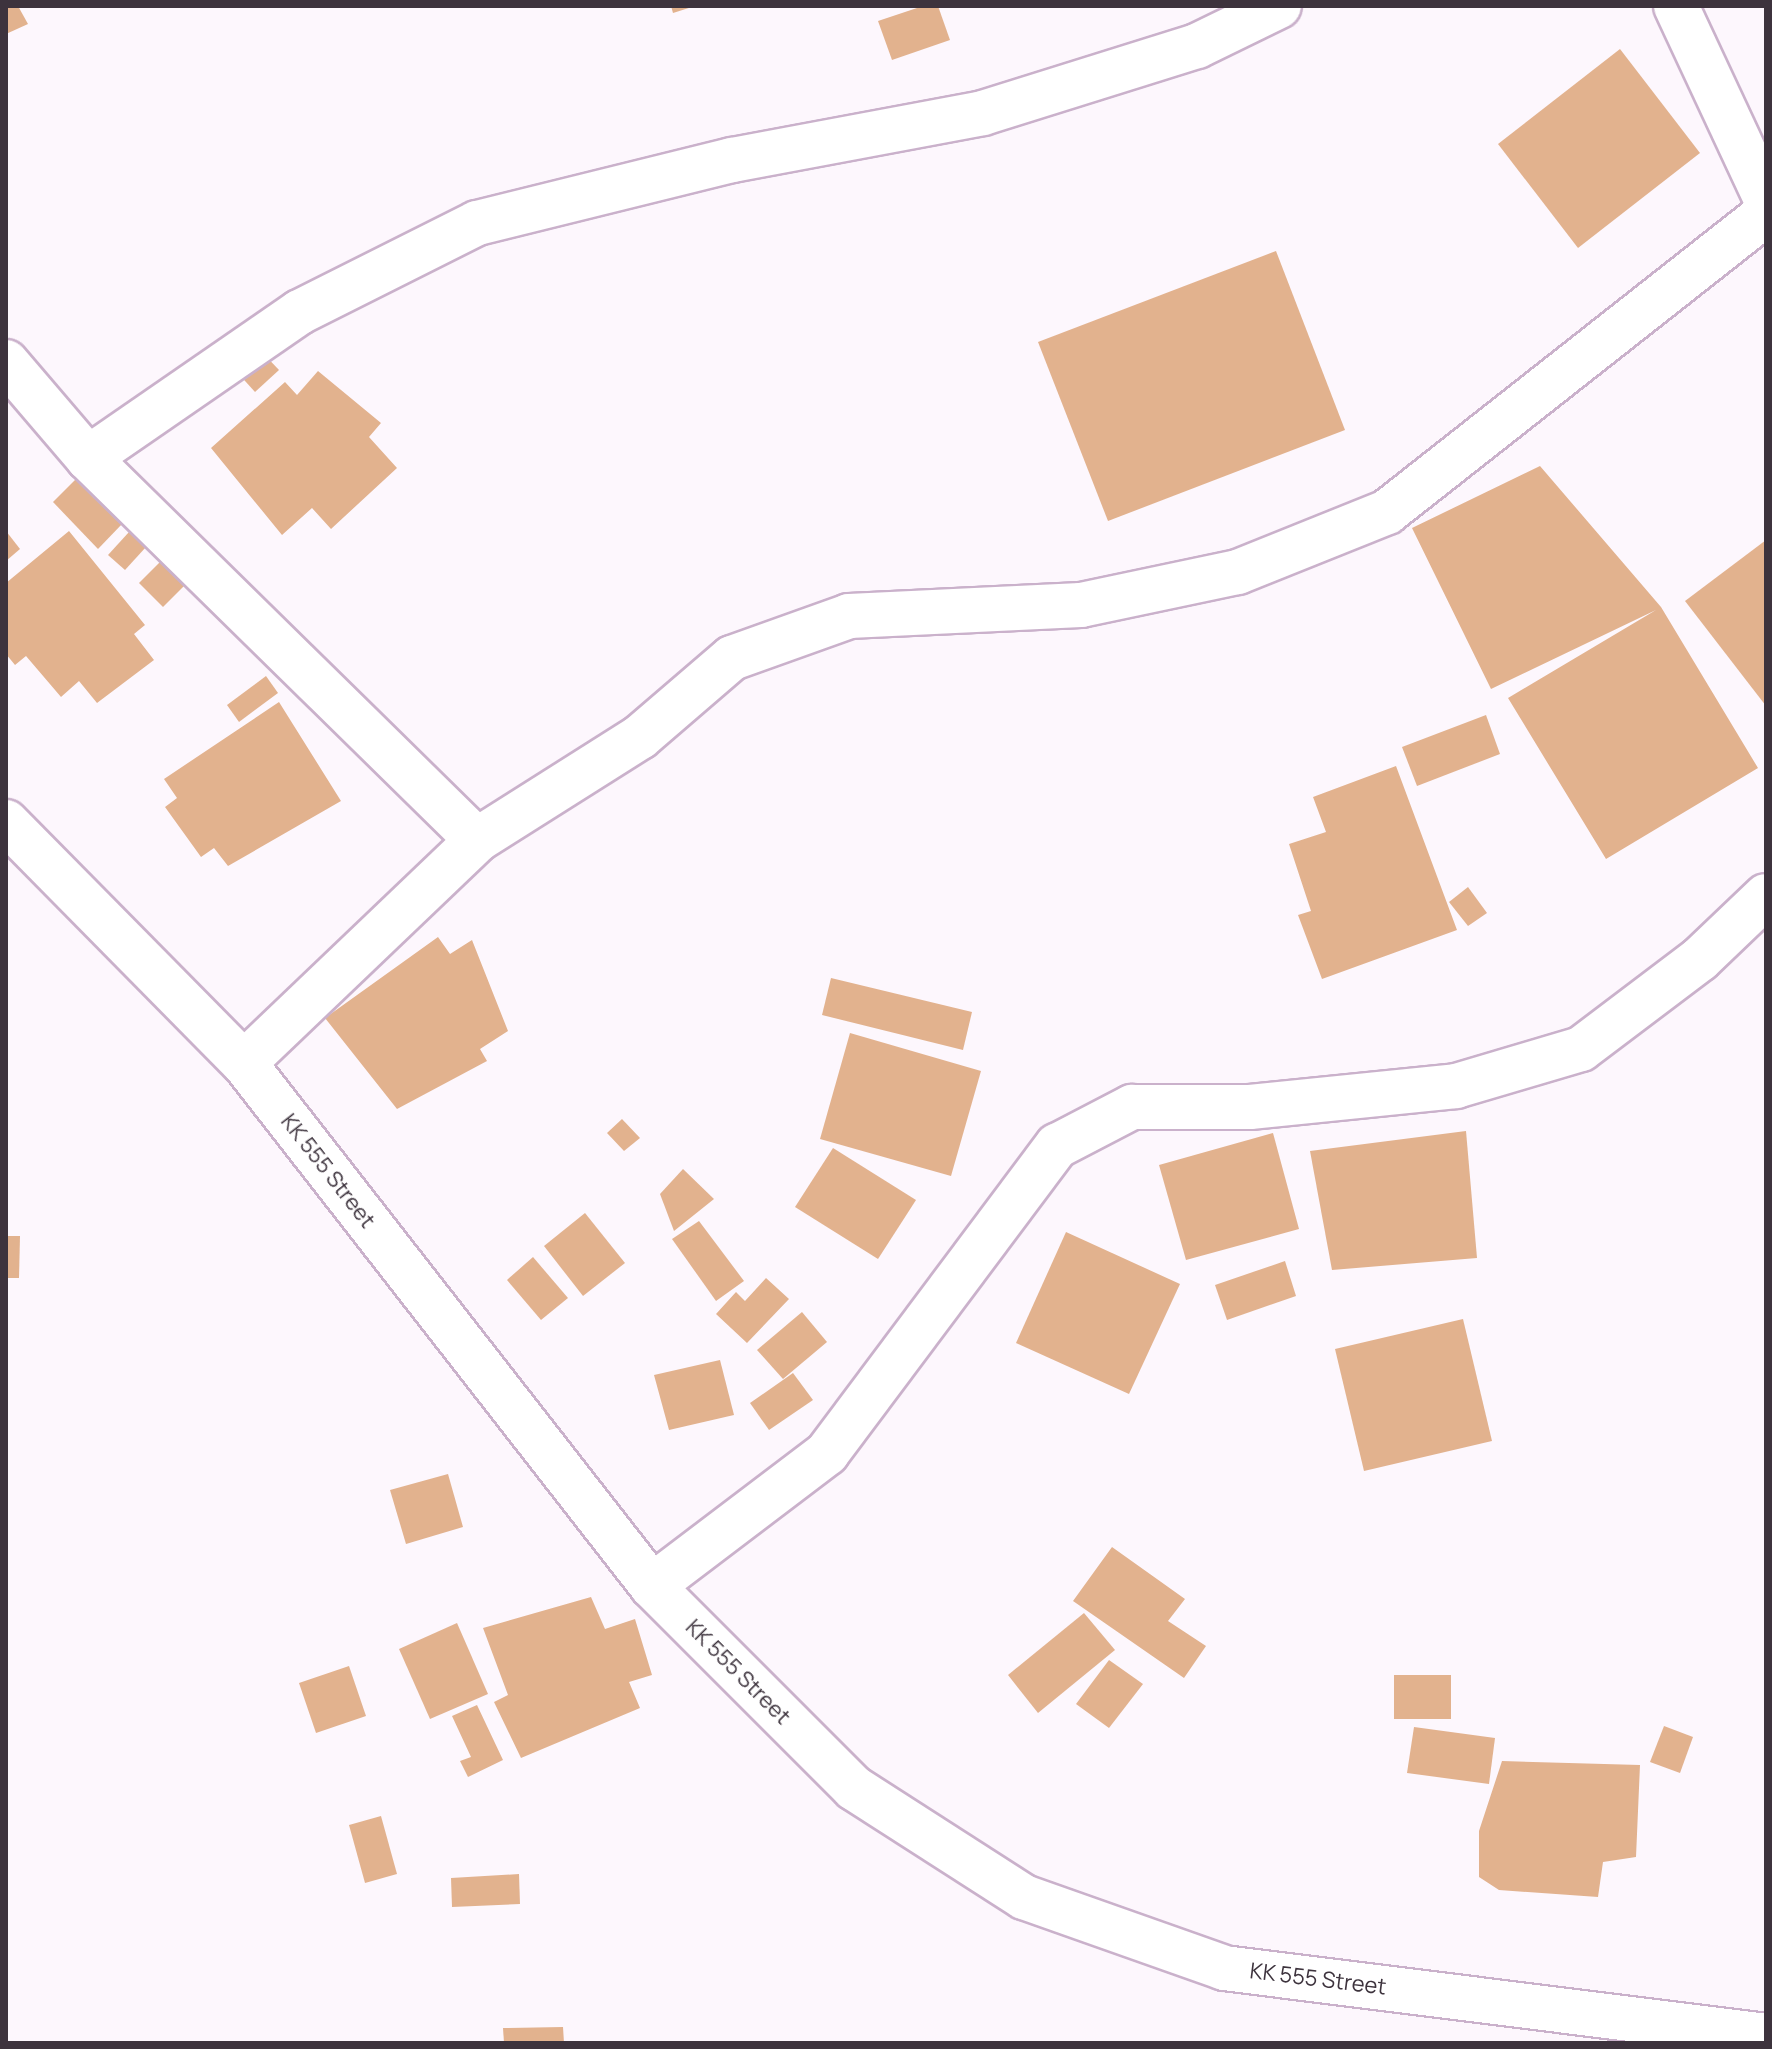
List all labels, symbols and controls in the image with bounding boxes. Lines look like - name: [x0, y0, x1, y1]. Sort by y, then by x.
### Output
- street label: KK 555 Street: [275, 1109, 381, 1233]
- street label: KK 555 Street: [680, 1614, 796, 1730]
- street label: KK 555 Street: [1248, 1958, 1388, 2000]

